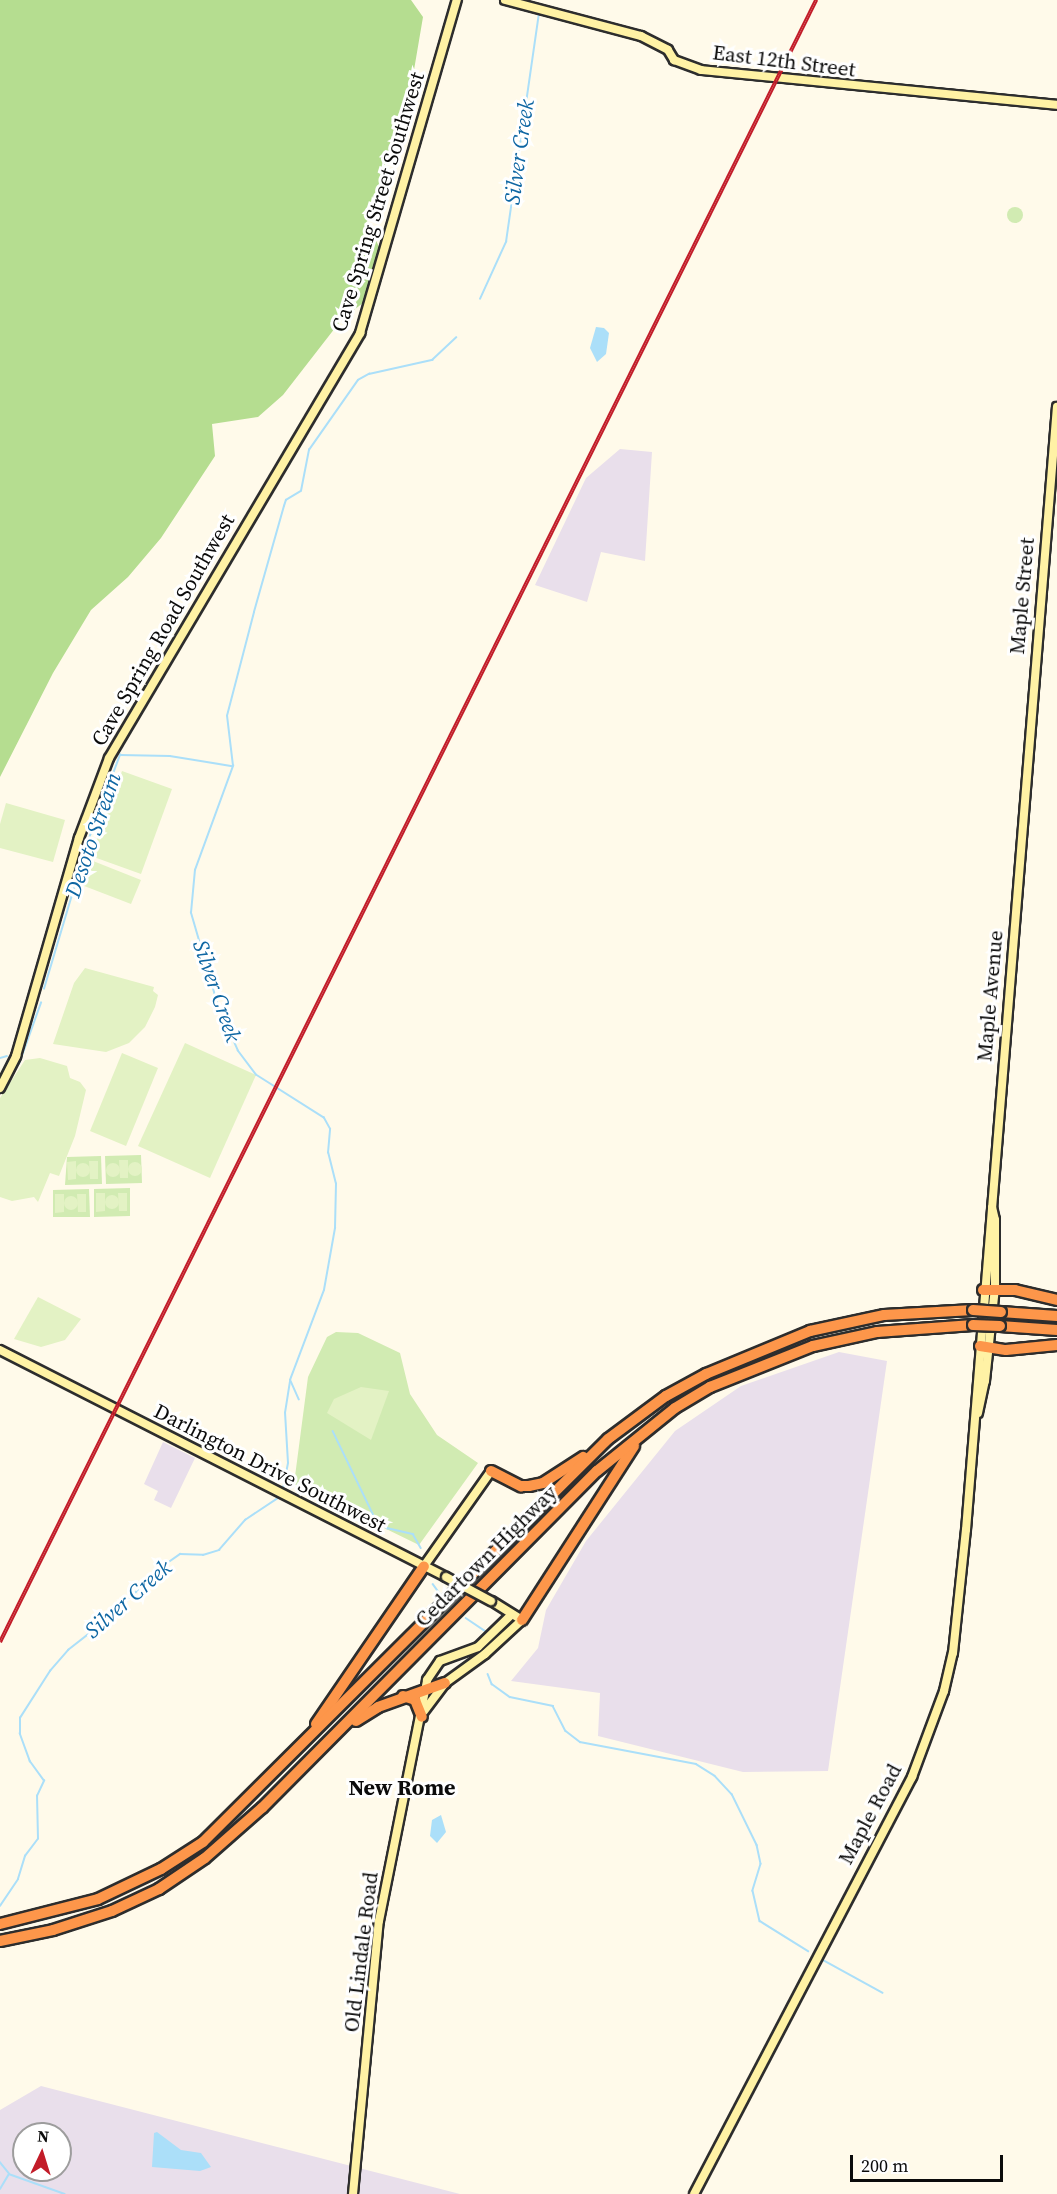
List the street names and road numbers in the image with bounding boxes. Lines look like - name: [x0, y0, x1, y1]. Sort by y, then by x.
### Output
- street label: East 12th Street: [711, 40, 857, 82]
- street label: Cave Spring Street Southwest: [326, 69, 430, 335]
- street label: Cave Spring Road Southwest: [86, 510, 240, 750]
- street label: Maple Street: [1004, 537, 1040, 655]
- street label: Maple Avenue: [972, 929, 1008, 1063]
- street label: Darlington Drive Southwest: [150, 1398, 390, 1538]
- street label: Cedartown Highway: [410, 1480, 562, 1632]
- street label: Maple Road: [833, 1759, 907, 1869]
- street label: Old Lindale Road: [339, 1870, 383, 2034]

